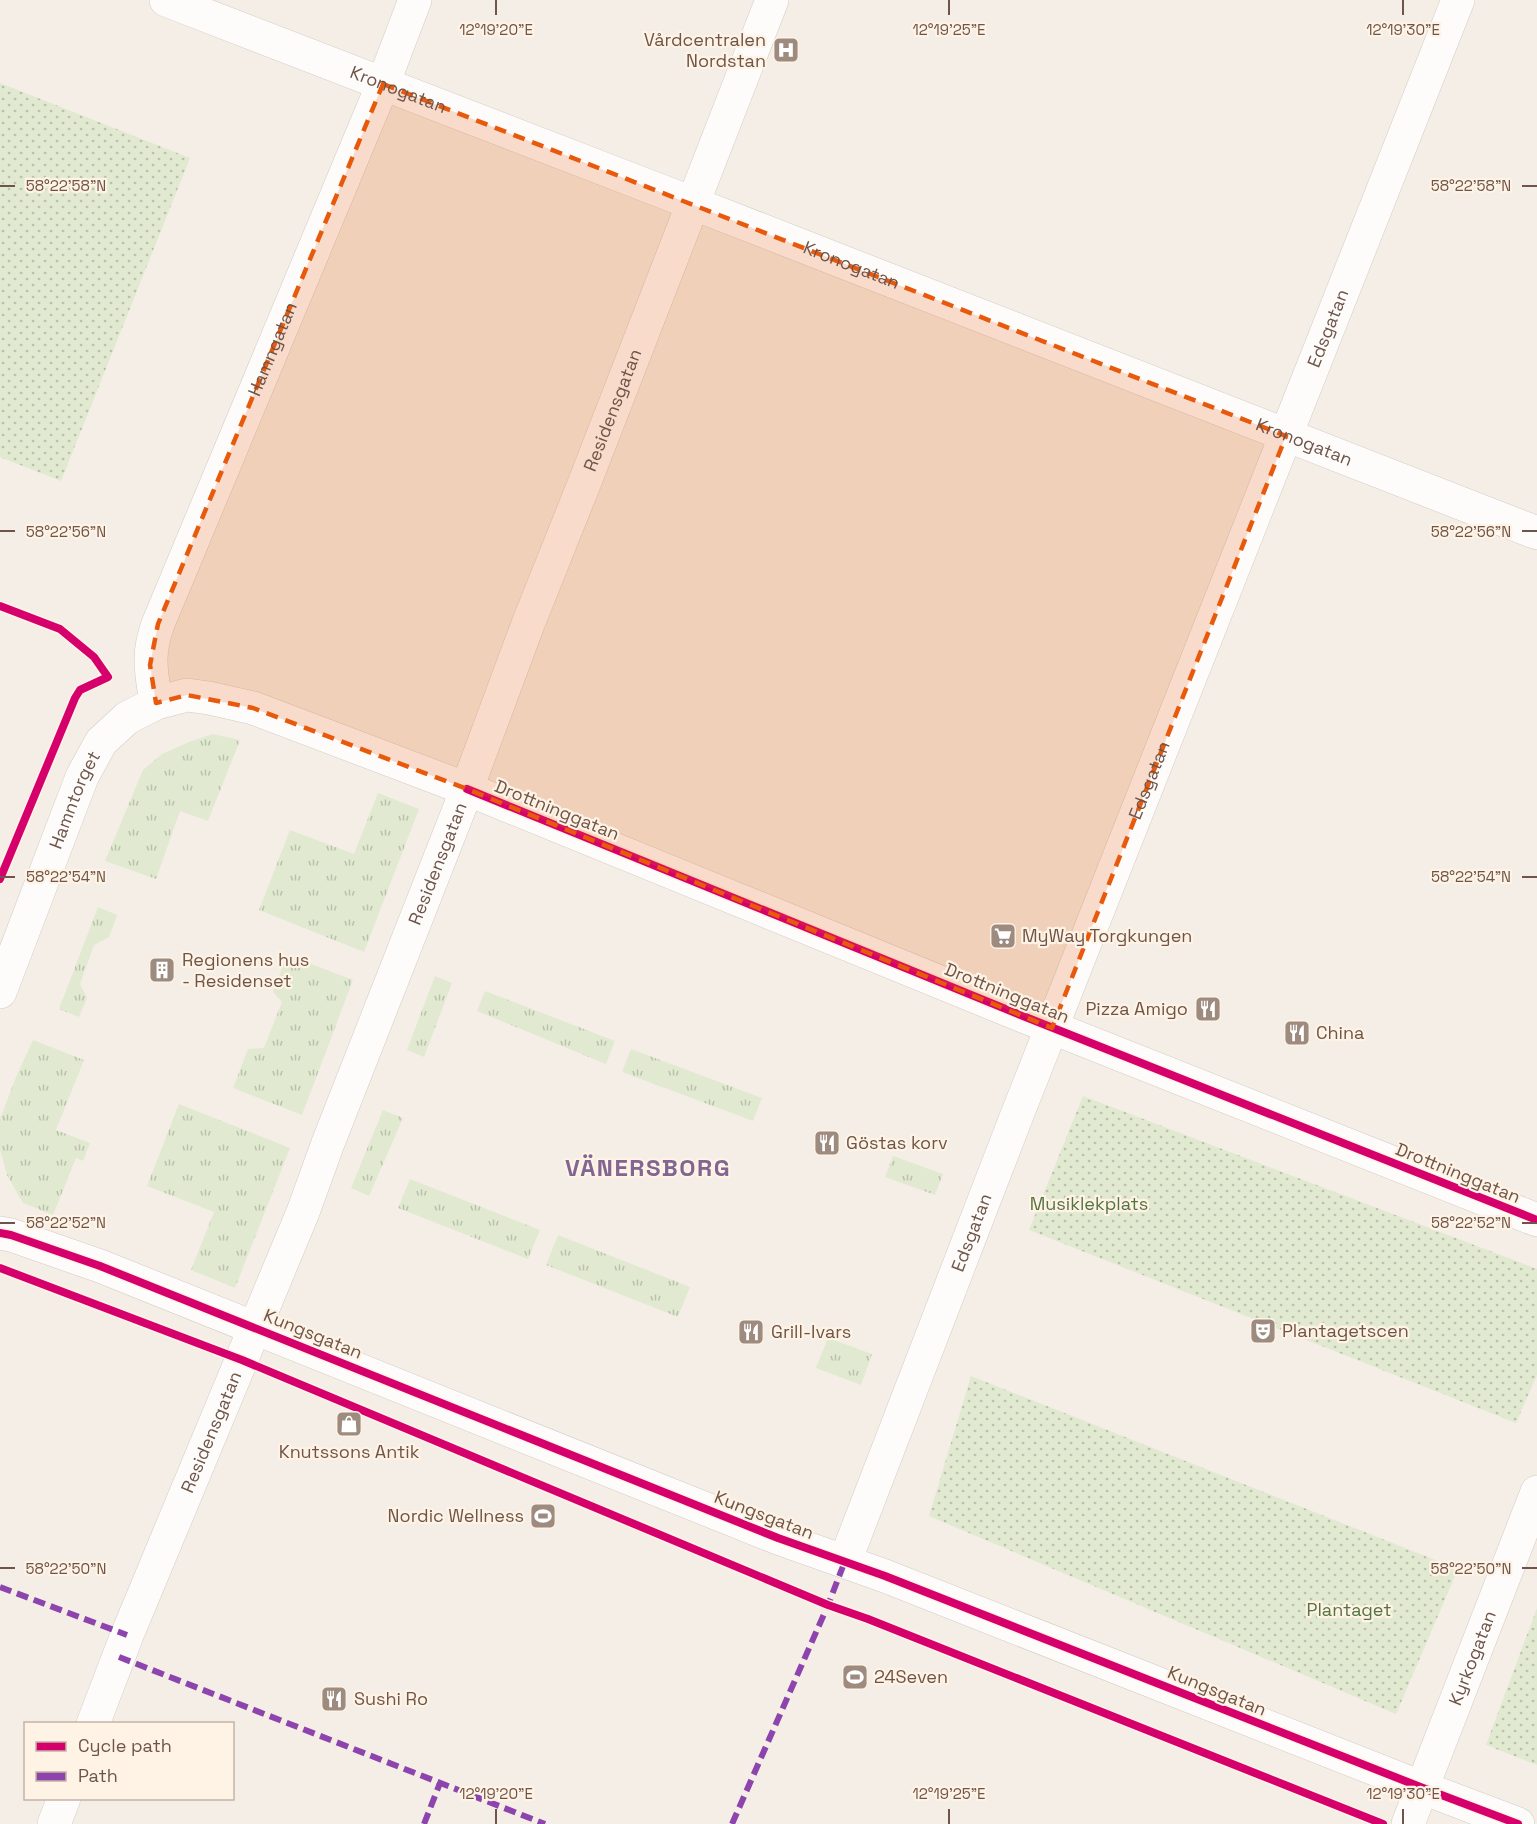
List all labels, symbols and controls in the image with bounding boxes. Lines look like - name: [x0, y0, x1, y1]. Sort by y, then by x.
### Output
- text: 12°19'20"E: [459, 20, 533, 39]
- text: 12°19'25"E: [912, 20, 986, 39]
- text: 12°19'30"E: [1366, 20, 1440, 39]
- place label: Vårdcentralen Nordstan: [644, 28, 766, 72]
- hospital icon: Vårdcentralen Nordstan: [771, 35, 801, 65]
- street label: Kronogatan: [347, 60, 450, 118]
- text: 58°22'58"N: [26, 176, 106, 195]
- text: 58°22'58"N: [1431, 176, 1511, 195]
- street label: Kronogatan: [800, 236, 903, 294]
- street label: Edsgatan: [1302, 286, 1353, 371]
- street label: Hamngatan: [242, 298, 302, 399]
- street label: Residensgatan: [578, 345, 646, 475]
- street label: Kronogatan: [1253, 412, 1356, 471]
- text: 58°22'56"N: [26, 522, 106, 541]
- text: 58°22'56"N: [1431, 522, 1511, 541]
- street label: Edsgatan: [1123, 738, 1175, 823]
- street label: Hamntorget: [44, 747, 105, 852]
- street label: Drottninggatan: [491, 774, 623, 845]
- street label: Residensgatan: [403, 799, 472, 928]
- text: 58°22'54"N: [26, 867, 106, 886]
- text: 58°22'54"N: [1431, 867, 1511, 886]
- supermarket icon: MyWay Torgkungen: [988, 921, 1018, 951]
- place label: MyWay Torgkungen: [1022, 924, 1192, 947]
- place label: Regionens hus - Residenset: [182, 948, 309, 992]
- building icon: Regionens hus - Residenset: [147, 955, 177, 985]
- street label: Drottninggatan: [941, 957, 1073, 1028]
- restaurant icon: Pizza Amigo: [1193, 994, 1223, 1024]
- place label: Pizza Amigo: [1085, 997, 1188, 1020]
- restaurant icon: China: [1282, 1018, 1312, 1048]
- place label: China: [1316, 1021, 1364, 1044]
- restaurant icon: Göstas korv: [812, 1128, 842, 1158]
- place label: Göstas korv: [846, 1131, 948, 1154]
- street label: Drottninggatan: [1392, 1137, 1524, 1208]
- district label: VÄNERSBORG: [565, 1152, 731, 1183]
- street label: Edsgatan: [946, 1190, 997, 1275]
- park label: Musiklekplats: [1030, 1192, 1148, 1215]
- text: 58°22'52"N: [26, 1213, 106, 1232]
- text: 58°22'52"N: [1431, 1213, 1511, 1232]
- street label: Kungsgatan: [260, 1303, 366, 1364]
- theatre icon: Plantagetscen: [1248, 1316, 1278, 1346]
- restaurant icon: Grill-Ivars: [736, 1317, 766, 1347]
- place label: Plantagetscen: [1282, 1319, 1409, 1342]
- place label: Grill-Ivars: [771, 1320, 851, 1343]
- street label: Residensgatan: [175, 1368, 246, 1496]
- shop icon: Knutssons Antik: [334, 1409, 364, 1439]
- place label: Knutssons Antik: [279, 1440, 420, 1463]
- street label: Kungsgatan: [711, 1485, 817, 1544]
- sports icon: Nordic Wellness: [528, 1501, 558, 1531]
- place label: Nordic Wellness: [388, 1504, 524, 1527]
- text: 58°22'50"N: [26, 1559, 106, 1578]
- text: 58°22'50"N: [1431, 1559, 1511, 1578]
- park label: Plantaget: [1307, 1598, 1391, 1621]
- street label: Kyrkogatan: [1443, 1607, 1501, 1709]
- street label: Kungsgatan: [1164, 1660, 1270, 1721]
- sports icon: 24Seven: [840, 1662, 870, 1692]
- place label: 24Seven: [874, 1665, 948, 1688]
- restaurant icon: Sushi Ro: [319, 1684, 349, 1714]
- place label: Sushi Ro: [354, 1687, 428, 1710]
- legend: [24, 1722, 234, 1800]
- text: Cycle path: [78, 1734, 172, 1757]
- text: Path: [78, 1764, 118, 1787]
- text: 12°19'20"E: [459, 1784, 533, 1803]
- text: 12°19'25"E: [912, 1784, 986, 1803]
- text: 12°19'30"E: [1366, 1784, 1440, 1803]

